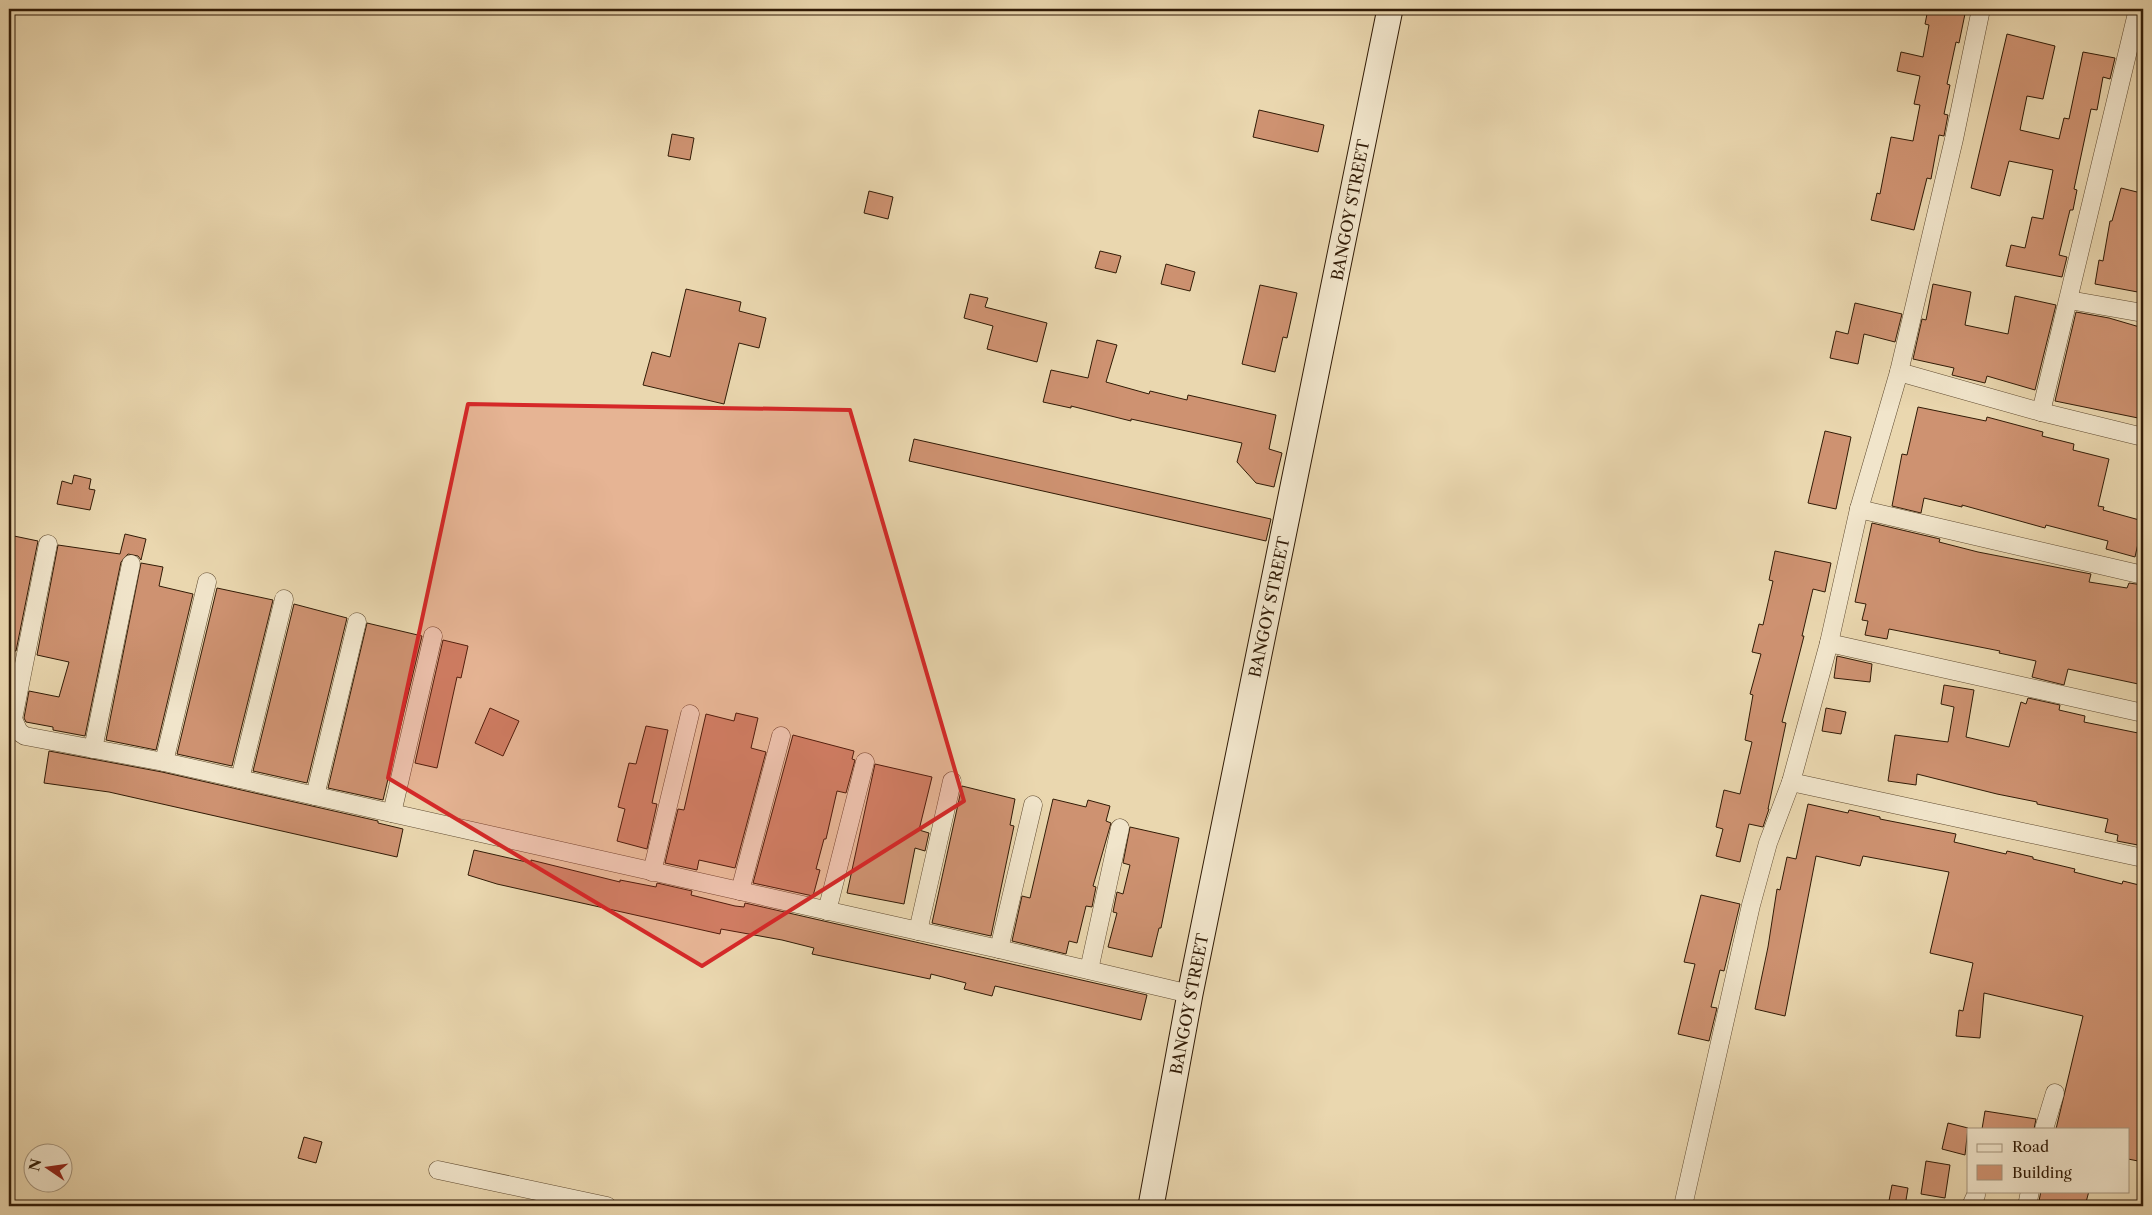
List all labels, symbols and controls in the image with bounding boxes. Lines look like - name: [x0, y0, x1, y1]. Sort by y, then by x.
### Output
- street label: BANGOY STREET: [1326, 138, 1374, 282]
- street label: BANGOY STREET: [1244, 535, 1294, 679]
- street label: BANGOY STREET: [1165, 932, 1213, 1076]
- legend: [1967, 1128, 2130, 1192]
- text: Road: [2012, 1137, 2049, 1156]
- north arrow: [22, 1142, 72, 1192]
- text: N: [25, 1157, 45, 1173]
- text: Building: [2012, 1163, 2072, 1182]

